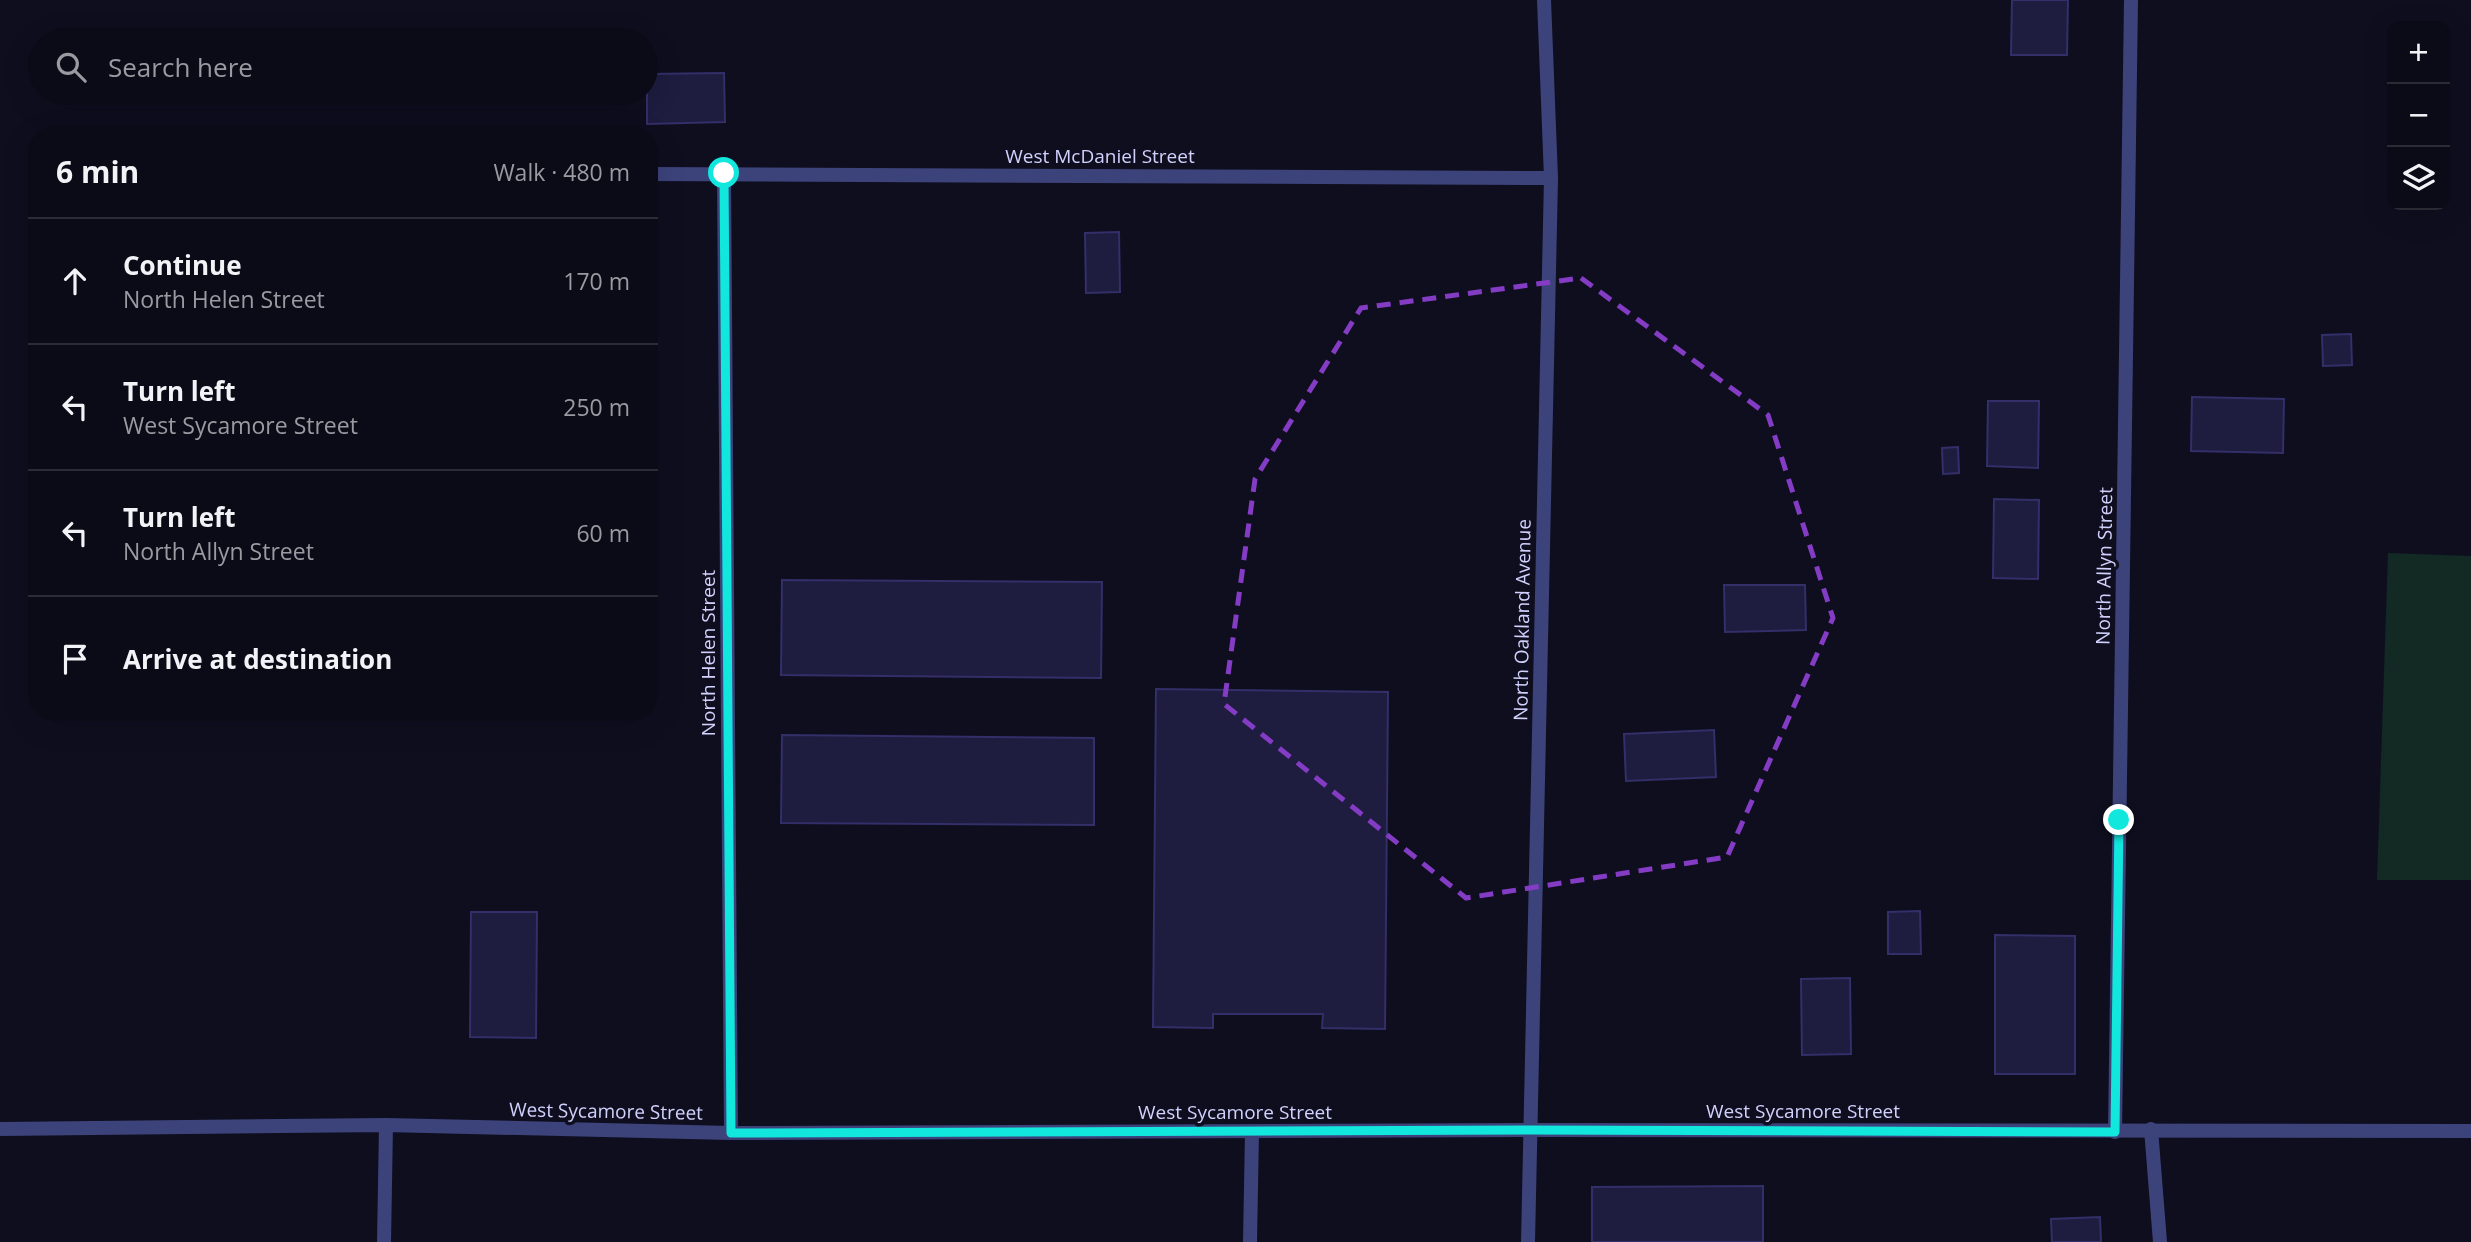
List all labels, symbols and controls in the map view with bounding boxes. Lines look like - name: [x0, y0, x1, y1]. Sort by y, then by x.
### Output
- map controls: [2387, 21, 2450, 210]
- button: +: [2387, 21, 2450, 84]
- search box: [28, 28, 658, 105]
- icon: search: [52, 48, 90, 86]
- text: Search here: [108, 49, 253, 85]
- button: −: [2387, 84, 2450, 147]
- street label: West McDaniel Street: [1005, 143, 1195, 169]
- button: layers: [2387, 147, 2450, 210]
- text: 6 min: [56, 151, 139, 192]
- text: Walk · 480 m: [493, 156, 630, 188]
- route start: [708, 157, 739, 188]
- text: Continue: [123, 247, 242, 283]
- icon: ahead: [56, 262, 94, 300]
- text: 170 m: [563, 265, 630, 297]
- text: North Helen Street: [123, 283, 325, 315]
- text: Turn left: [123, 373, 235, 409]
- icon: left: [56, 388, 94, 426]
- text: 250 m: [563, 391, 630, 423]
- text: West Sycamore Street: [123, 409, 358, 441]
- street label: North Allyn Street: [2090, 487, 2118, 645]
- text: Turn left: [123, 499, 235, 535]
- icon: left: [56, 514, 94, 552]
- text: 60 m: [576, 517, 630, 549]
- street label: North Oakland Avenue: [1507, 519, 1537, 721]
- text: North Allyn Street: [123, 535, 314, 567]
- street label: North Helen Street: [695, 569, 721, 736]
- icon: arrive: [56, 640, 94, 678]
- text: Arrive at destination: [123, 641, 392, 677]
- route end: [2103, 804, 2134, 835]
- street label: West Sycamore Street: [509, 1096, 703, 1126]
- street label: West Sycamore Street: [1706, 1098, 1900, 1124]
- street label: West Sycamore Street: [1138, 1099, 1332, 1125]

